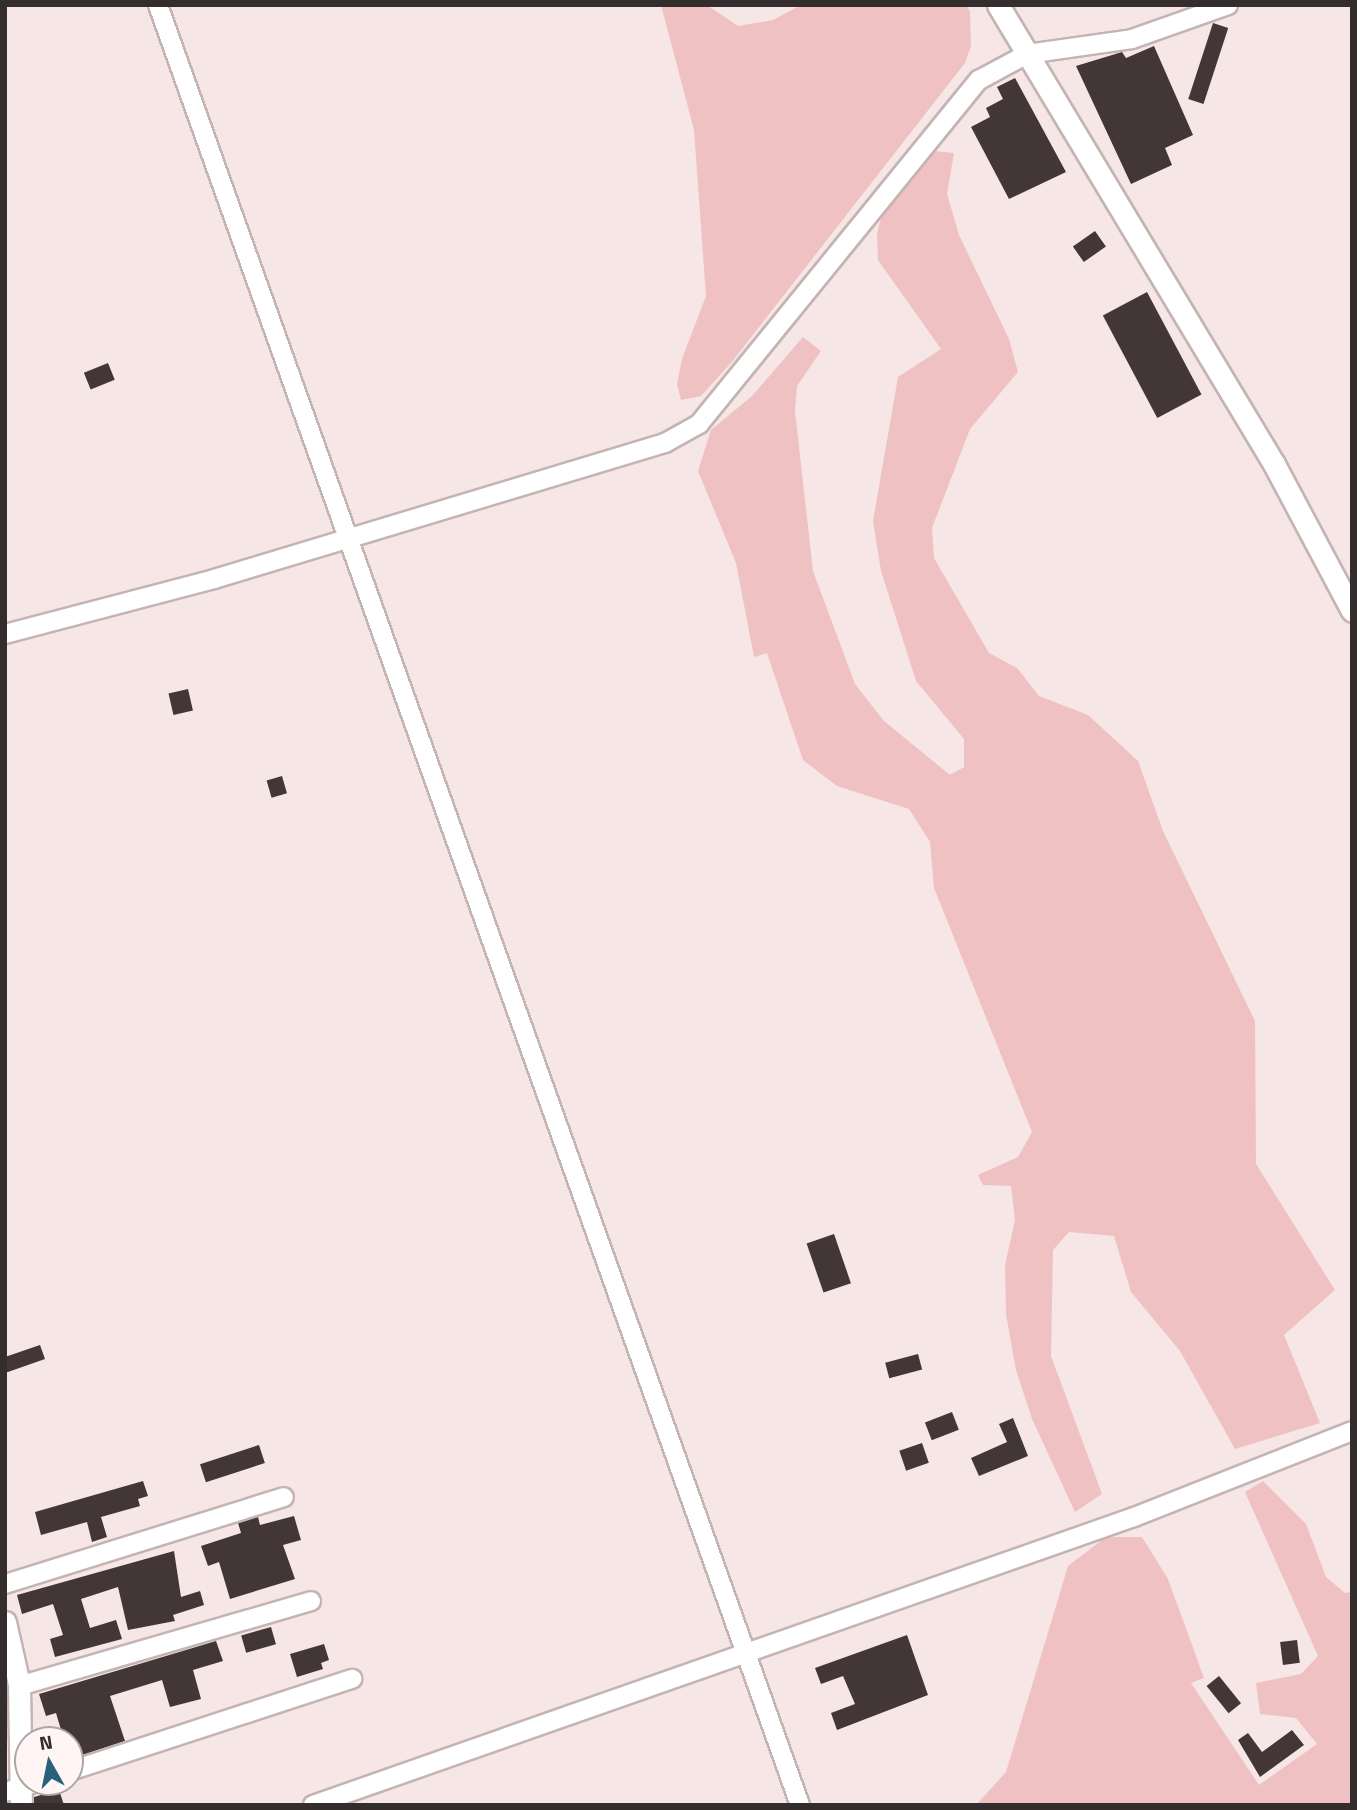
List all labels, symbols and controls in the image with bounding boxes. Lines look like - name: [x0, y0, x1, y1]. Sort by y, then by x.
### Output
- north arrow: [14, 1726, 84, 1796]
- text: N: [37, 1726, 55, 1757]

